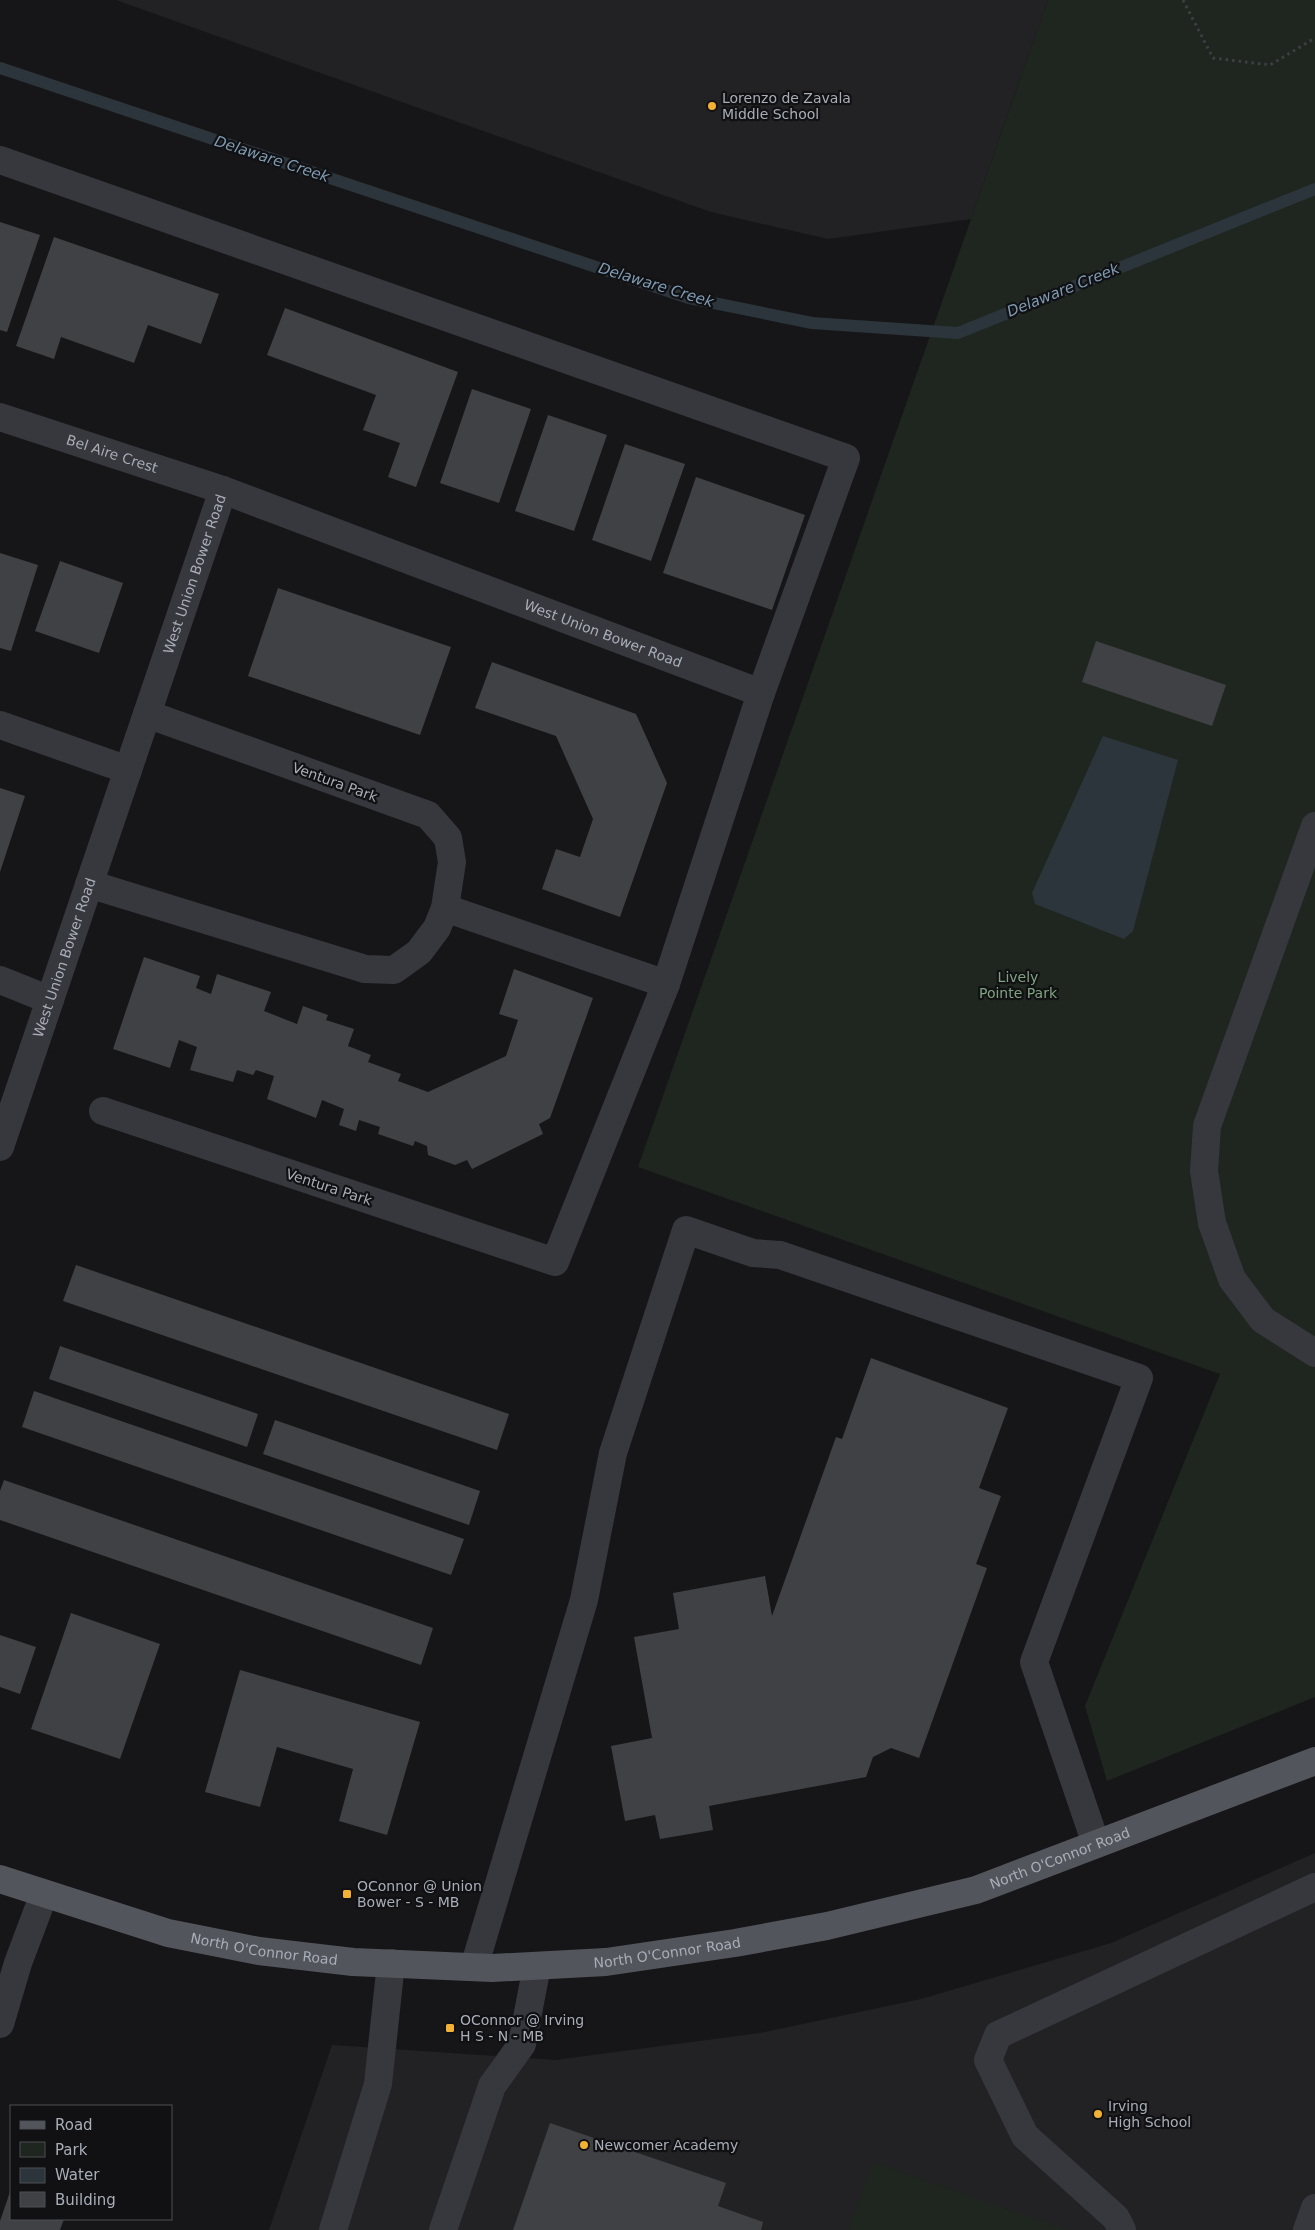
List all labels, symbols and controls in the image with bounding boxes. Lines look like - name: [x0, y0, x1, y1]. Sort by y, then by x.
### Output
- place label: Lorenzo de Zavala Middle School: [722, 90, 851, 122]
- marker: Lorenzo de Zavala Middle School: [706, 100, 718, 112]
- water label: Delaware Creek: [212, 132, 333, 186]
- water label: Delaware Creek: [596, 259, 717, 311]
- water label: Delaware Creek: [1004, 259, 1123, 321]
- street label: Bel Aire Crest: [64, 431, 160, 476]
- street label: West Union Bower Road: [160, 492, 229, 656]
- street label: West Union Bower Road: [522, 596, 684, 671]
- street label: Ventura Park: [290, 759, 381, 805]
- street label: West Union Bower Road: [30, 876, 99, 1039]
- park label: Lively Pointe Park: [979, 969, 1058, 1001]
- street label: Ventura Park: [284, 1166, 375, 1209]
- street label: North O'Connor Road: [987, 1824, 1132, 1892]
- place label: OConnor @ Union Bower - S - MB: [357, 1878, 482, 1910]
- marker: OConnor @ Union Bower - S - MB: [341, 1888, 353, 1900]
- street label: North O'Connor Road: [189, 1930, 338, 1968]
- street label: North O'Connor Road: [593, 1934, 742, 1971]
- place label: OConnor @ Irving H S - N - MB: [460, 2012, 584, 2044]
- marker: OConnor @ Irving H S - N - MB: [444, 2022, 456, 2034]
- place label: Irving High School: [1108, 2098, 1191, 2130]
- legend: [10, 2105, 172, 2220]
- marker: Irving High School: [1092, 2108, 1104, 2120]
- text: Road: [55, 2116, 93, 2134]
- place label: Newcomer Academy: [594, 2137, 738, 2153]
- marker: Newcomer Academy: [578, 2139, 590, 2151]
- text: Park: [55, 2141, 88, 2159]
- text: Water: [55, 2166, 100, 2184]
- text: Building: [55, 2191, 116, 2209]

